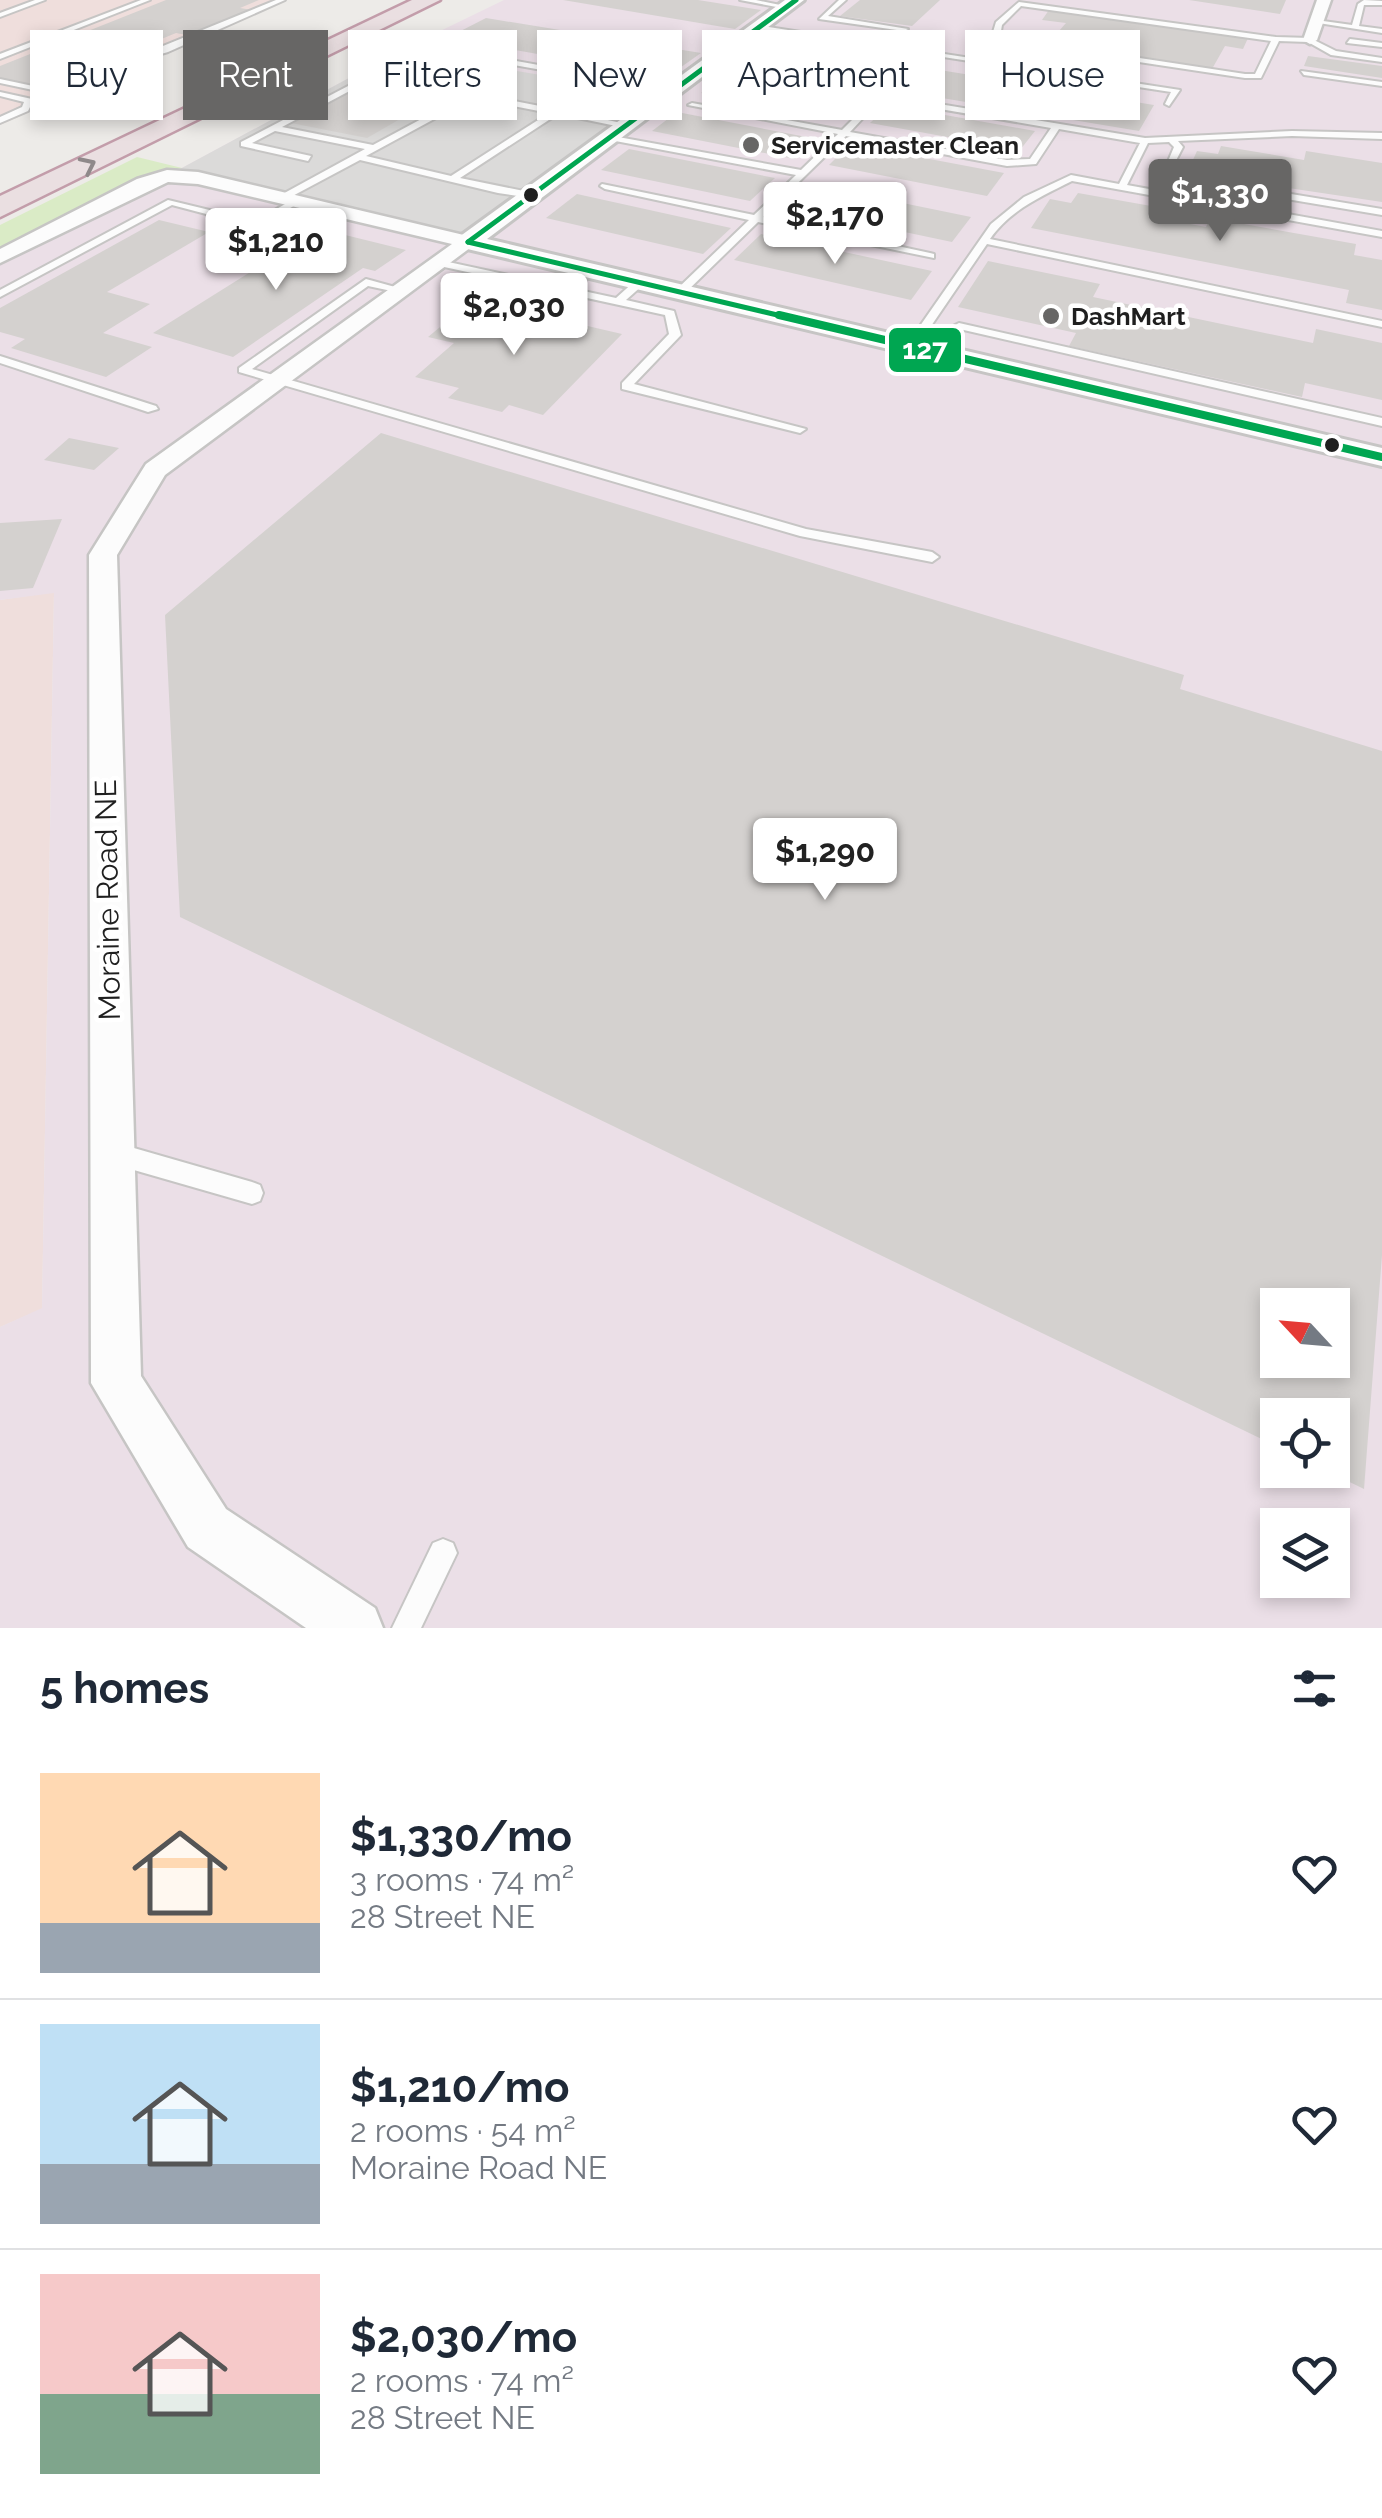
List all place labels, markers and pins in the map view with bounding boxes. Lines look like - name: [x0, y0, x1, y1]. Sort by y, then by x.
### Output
- place label: Servicemaster Clean: [771, 130, 1019, 160]
- marker: Servicemaster Clean: [740, 134, 762, 156]
- pin: $1,330: [1139, 159, 1301, 244]
- pin: $2,170: [754, 182, 916, 267]
- unlabelled marker: [521, 185, 541, 205]
- pin: $1,210: [195, 208, 357, 293]
- pin: $2,030: [433, 273, 595, 358]
- place label: DashMart: [1071, 301, 1186, 331]
- marker: DashMart: [1040, 305, 1062, 327]
- unlabelled marker: [1322, 435, 1342, 455]
- pin: $1,290: [744, 818, 906, 903]

